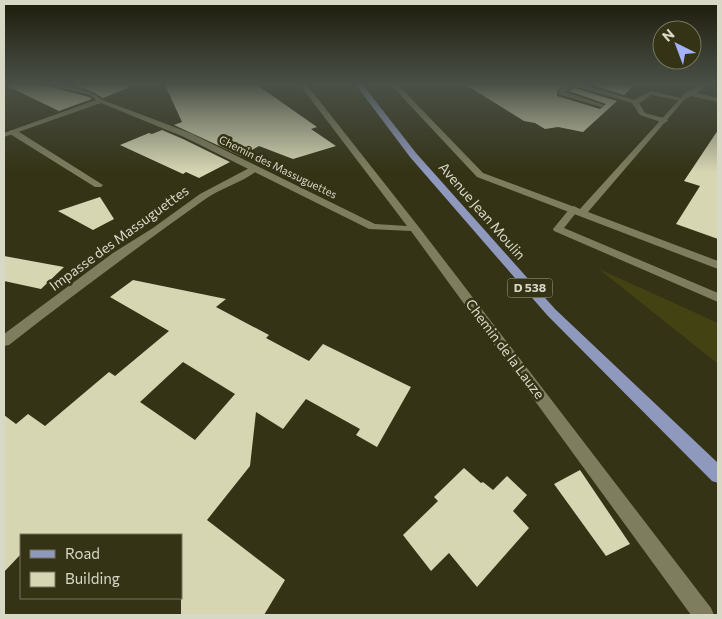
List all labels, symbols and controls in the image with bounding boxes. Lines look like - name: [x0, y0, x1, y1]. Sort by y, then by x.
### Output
- north arrow: [652, 20, 702, 70]
- text: N: [658, 25, 678, 45]
- street label: Chemin des Massuguettes: [217, 132, 339, 201]
- street label: Avenue Jean Moulin: [435, 158, 529, 263]
- street label: Impasse des Massuguettes: [46, 181, 192, 294]
- road number: D 538: [508, 278, 552, 298]
- street label: Chemin de la Lauze: [462, 295, 549, 402]
- legend: [20, 534, 182, 599]
- text: Road: [65, 544, 100, 562]
- text: Building: [65, 569, 120, 587]

